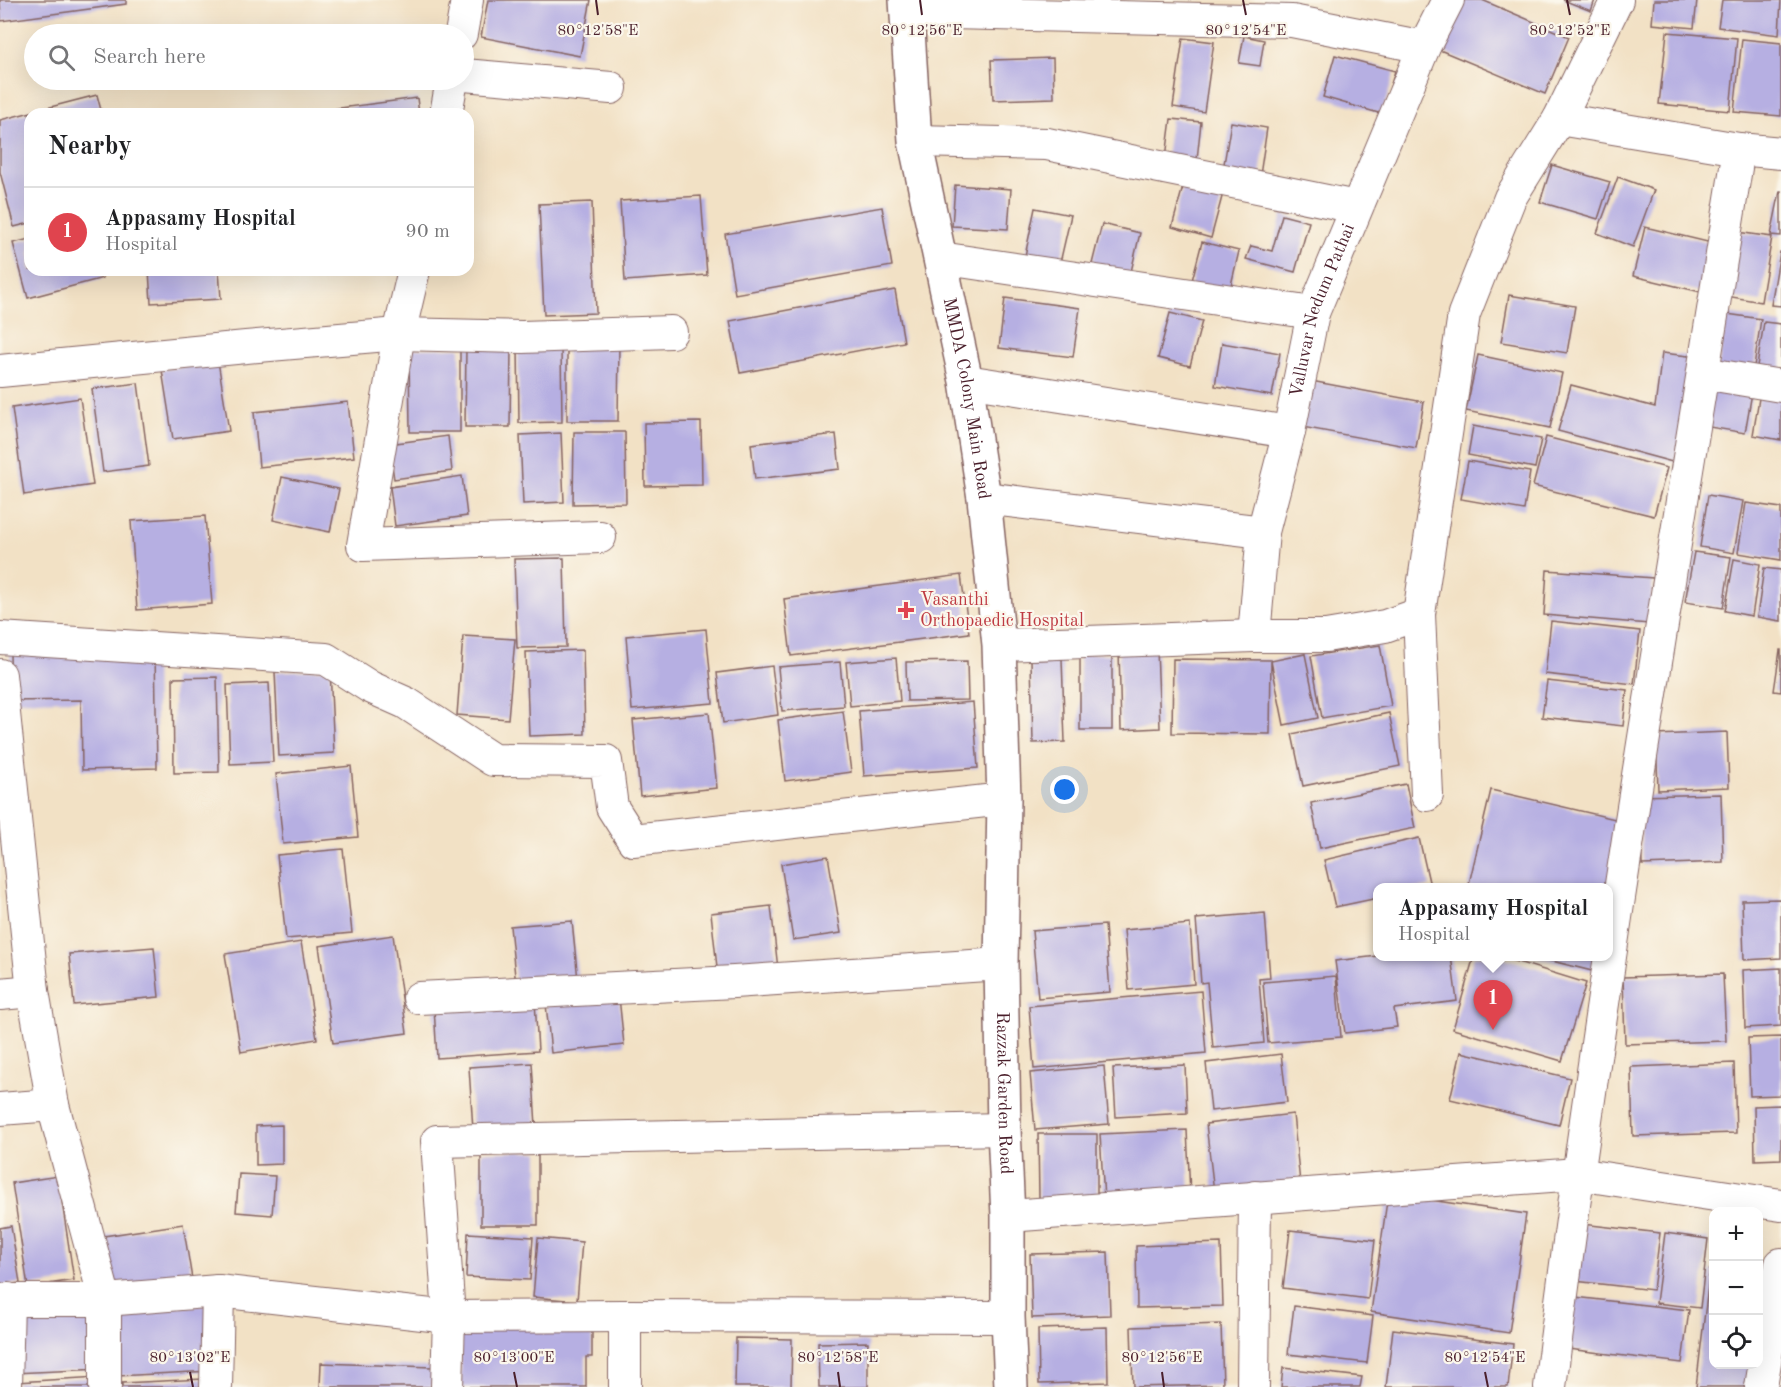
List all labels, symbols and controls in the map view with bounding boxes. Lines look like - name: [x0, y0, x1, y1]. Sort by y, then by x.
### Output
- search box: [24, 24, 474, 90]
- text: 80°12'58"E: [558, 24, 638, 39]
- text: 80°12'56"E: [882, 24, 962, 39]
- text: 80°12'54"E: [1206, 24, 1286, 39]
- text: 80°12'52"E: [1530, 24, 1610, 39]
- icon: search: [45, 41, 78, 74]
- text: Search here: [93, 46, 206, 68]
- text: Nearby: [48, 134, 132, 160]
- text: Appasamy Hospital: [105, 208, 296, 230]
- street label: Valluvar Nedum Pathai: [1287, 221, 1358, 399]
- text: 1: [62, 222, 73, 242]
- text: 90 m: [405, 222, 450, 242]
- text: Hospital: [105, 235, 177, 255]
- street label: MMDA Colony Main Road: [940, 296, 993, 501]
- place label: Vasanthi Orthopaedic Hospital: [920, 591, 1084, 630]
- marker: Vasanthi Orthopaedic Hospital: [897, 601, 915, 619]
- your location: [1050, 775, 1079, 804]
- popup: [1373, 883, 1613, 961]
- text: Appasamy Hospital: [1398, 898, 1588, 920]
- text: Hospital: [1398, 925, 1470, 945]
- pin: 1: [1474, 980, 1512, 1030]
- street label: Razzak Garden Road: [993, 1012, 1015, 1175]
- map controls: [1709, 1207, 1763, 1369]
- button: +: [1709, 1207, 1763, 1261]
- button: −: [1709, 1261, 1763, 1315]
- button: locate: [1709, 1315, 1763, 1369]
- text: 80°13'02"E: [150, 1351, 230, 1366]
- text: 80°13'00"E: [474, 1351, 554, 1366]
- text: 80°12'58"E: [798, 1351, 878, 1366]
- text: 80°12'56"E: [1122, 1351, 1202, 1366]
- text: 80°12'54"E: [1445, 1351, 1525, 1366]

